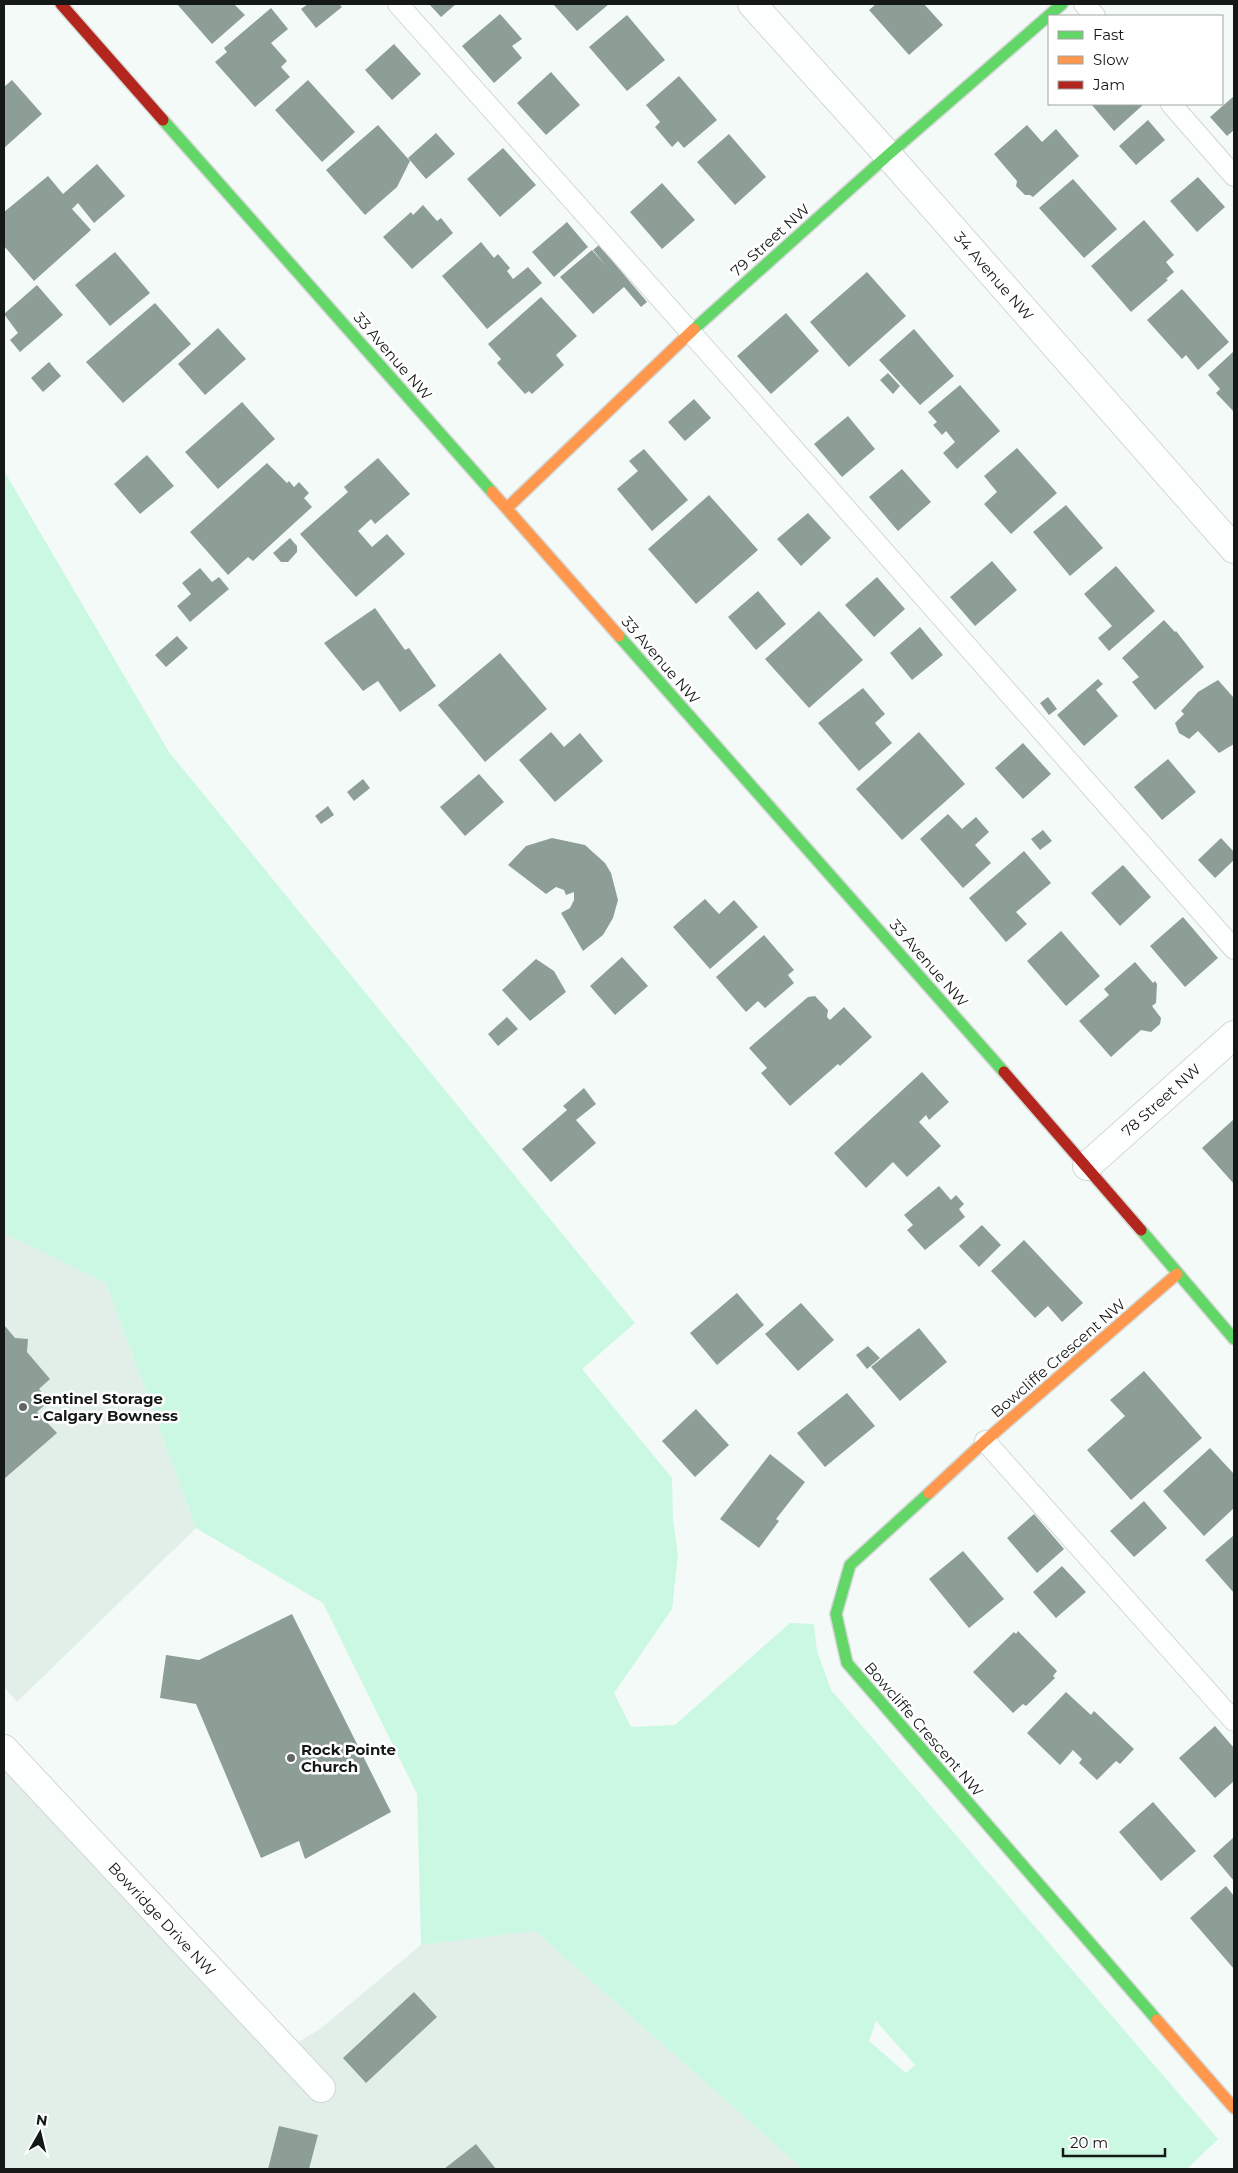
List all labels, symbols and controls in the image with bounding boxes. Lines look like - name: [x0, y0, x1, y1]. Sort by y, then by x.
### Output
- legend: [1048, 15, 1223, 105]
- text: Fast: [1093, 25, 1124, 44]
- text: Slow: [1093, 50, 1129, 69]
- text: Jam: [1092, 75, 1125, 94]
- street label: 79 Street NW: [727, 199, 814, 280]
- street label: 34 Avenue NW: [950, 228, 1038, 325]
- street label: 33 Avenue NW: [350, 308, 436, 404]
- street label: 33 Avenue NW: [618, 612, 704, 708]
- street label: 33 Avenue NW: [886, 915, 972, 1011]
- street label: 78 Street NW: [1117, 1059, 1205, 1141]
- street label: Bowcliffe Crescent NW: [987, 1294, 1129, 1422]
- place label: Sentinel Storage - Calgary Bowness: [33, 1389, 178, 1425]
- marker: Sentinel Storage - Calgary Bowness: [17, 1401, 29, 1413]
- street label: Bowcliffe Crescent NW: [860, 1658, 988, 1800]
- place label: Rock Pointe Church: [301, 1740, 396, 1776]
- marker: Rock Pointe Church: [285, 1752, 297, 1764]
- street label: Bowridge Drive NW: [104, 1858, 220, 1980]
- north arrow: [15, 2108, 65, 2158]
- text: N: [35, 2110, 49, 2130]
- scale bar: [1063, 2126, 1166, 2158]
- text: 20 m: [1070, 2133, 1108, 2152]

